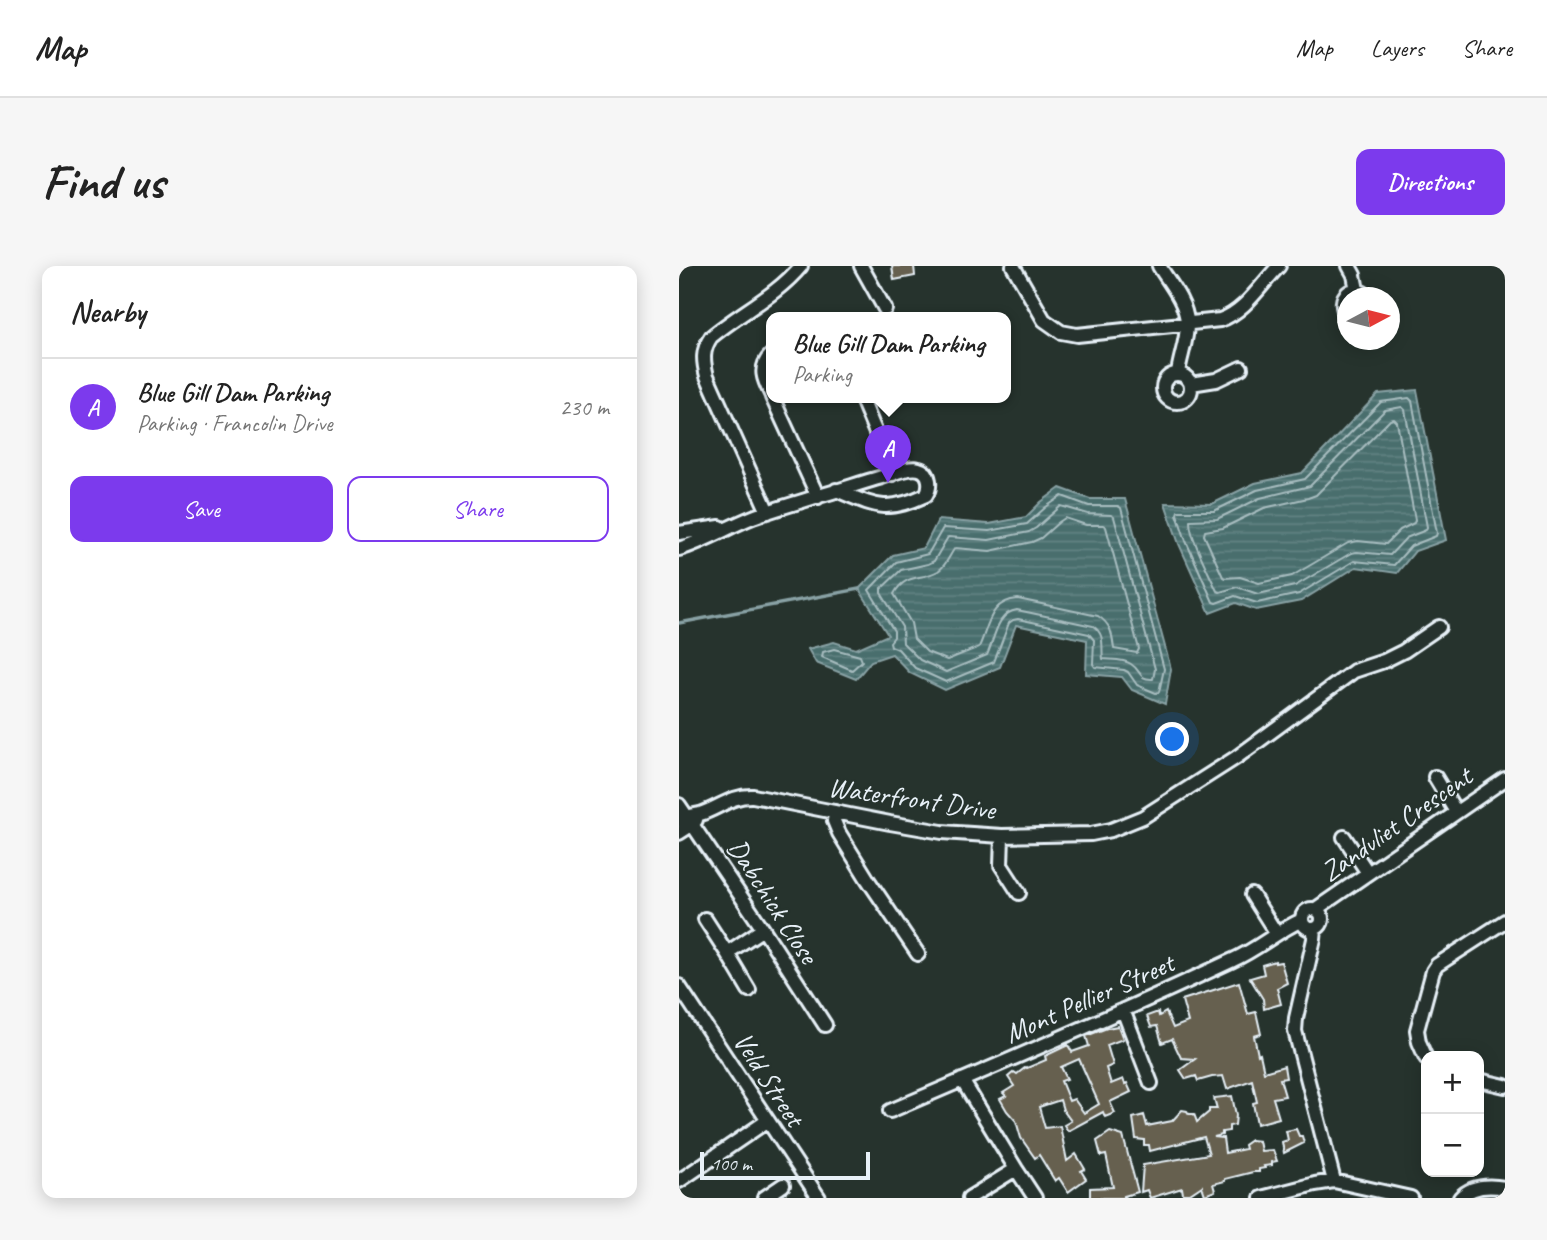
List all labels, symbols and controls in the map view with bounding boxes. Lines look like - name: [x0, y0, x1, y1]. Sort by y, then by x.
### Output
- text: Map: [35, 27, 86, 69]
- text: Map: [1296, 33, 1333, 63]
- text: Layers: [1371, 33, 1424, 63]
- text: Share: [1462, 33, 1512, 63]
- button: Directions: [1356, 149, 1505, 215]
- text: Find us: [42, 151, 164, 213]
- north arrow: [1337, 287, 1400, 350]
- text: Nearby: [70, 293, 146, 331]
- popup: [766, 312, 1011, 403]
- text: Blue Gill Dam Parking: [793, 327, 984, 360]
- text: Parking: [793, 360, 852, 389]
- text: Blue Gill Dam Parking: [137, 376, 329, 409]
- text: A: [87, 393, 99, 422]
- text: 230 m: [560, 393, 609, 422]
- text: Parking · Francolin Drive: [137, 409, 333, 438]
- pin: A: [865, 425, 911, 483]
- button: Save: [70, 476, 333, 542]
- button: Share: [347, 476, 609, 542]
- your location: [1155, 722, 1189, 756]
- street label: Zandvliet Crescent: [1313, 757, 1481, 889]
- street label: Waterfront Drive: [826, 769, 999, 827]
- street label: Dabchick Close: [720, 832, 827, 972]
- street label: Mont Pellier Street: [999, 944, 1182, 1051]
- street label: Veld Street: [726, 1025, 814, 1135]
- map controls: [1421, 1051, 1484, 1177]
- button: +: [1421, 1051, 1484, 1114]
- button: −: [1421, 1114, 1484, 1177]
- scale bar: [700, 1149, 870, 1181]
- text: 100 m: [711, 1152, 752, 1176]

